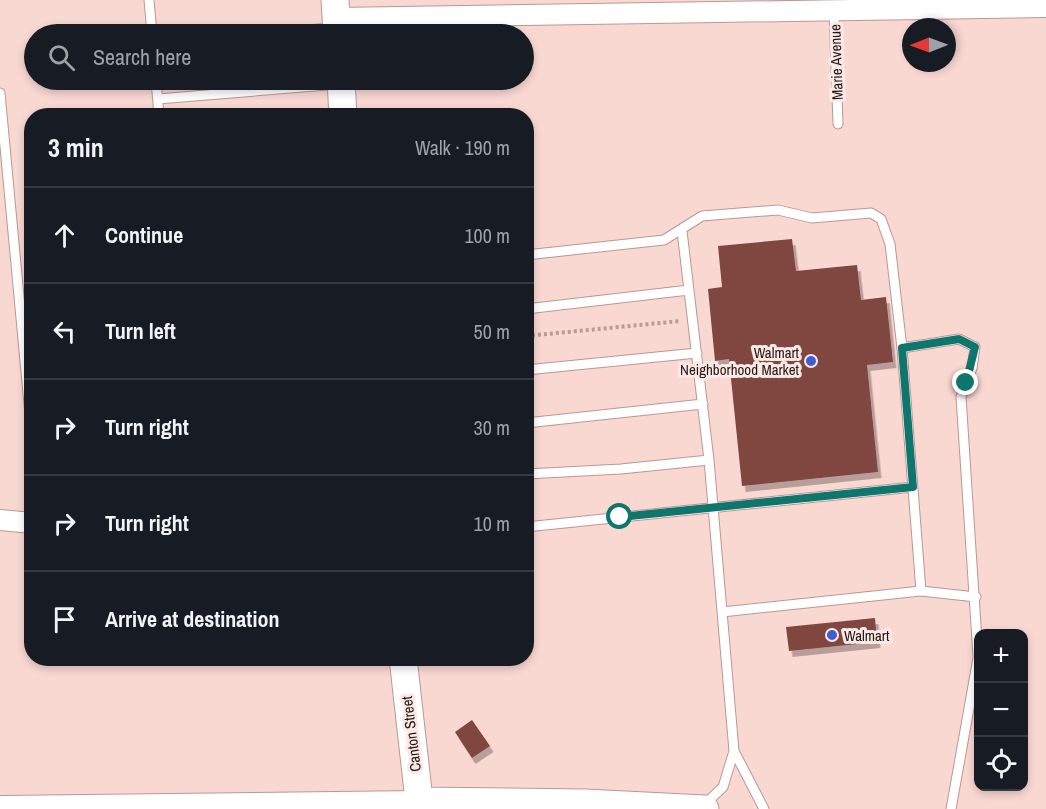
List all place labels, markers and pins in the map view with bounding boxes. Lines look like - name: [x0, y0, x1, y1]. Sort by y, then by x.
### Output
- place label: Walmart Neighborhood Market: [680, 342, 800, 380]
- marker: Walmart Neighborhood Market: [804, 354, 818, 368]
- place label: Walmart: [844, 625, 890, 646]
- marker: Walmart: [825, 628, 839, 642]

